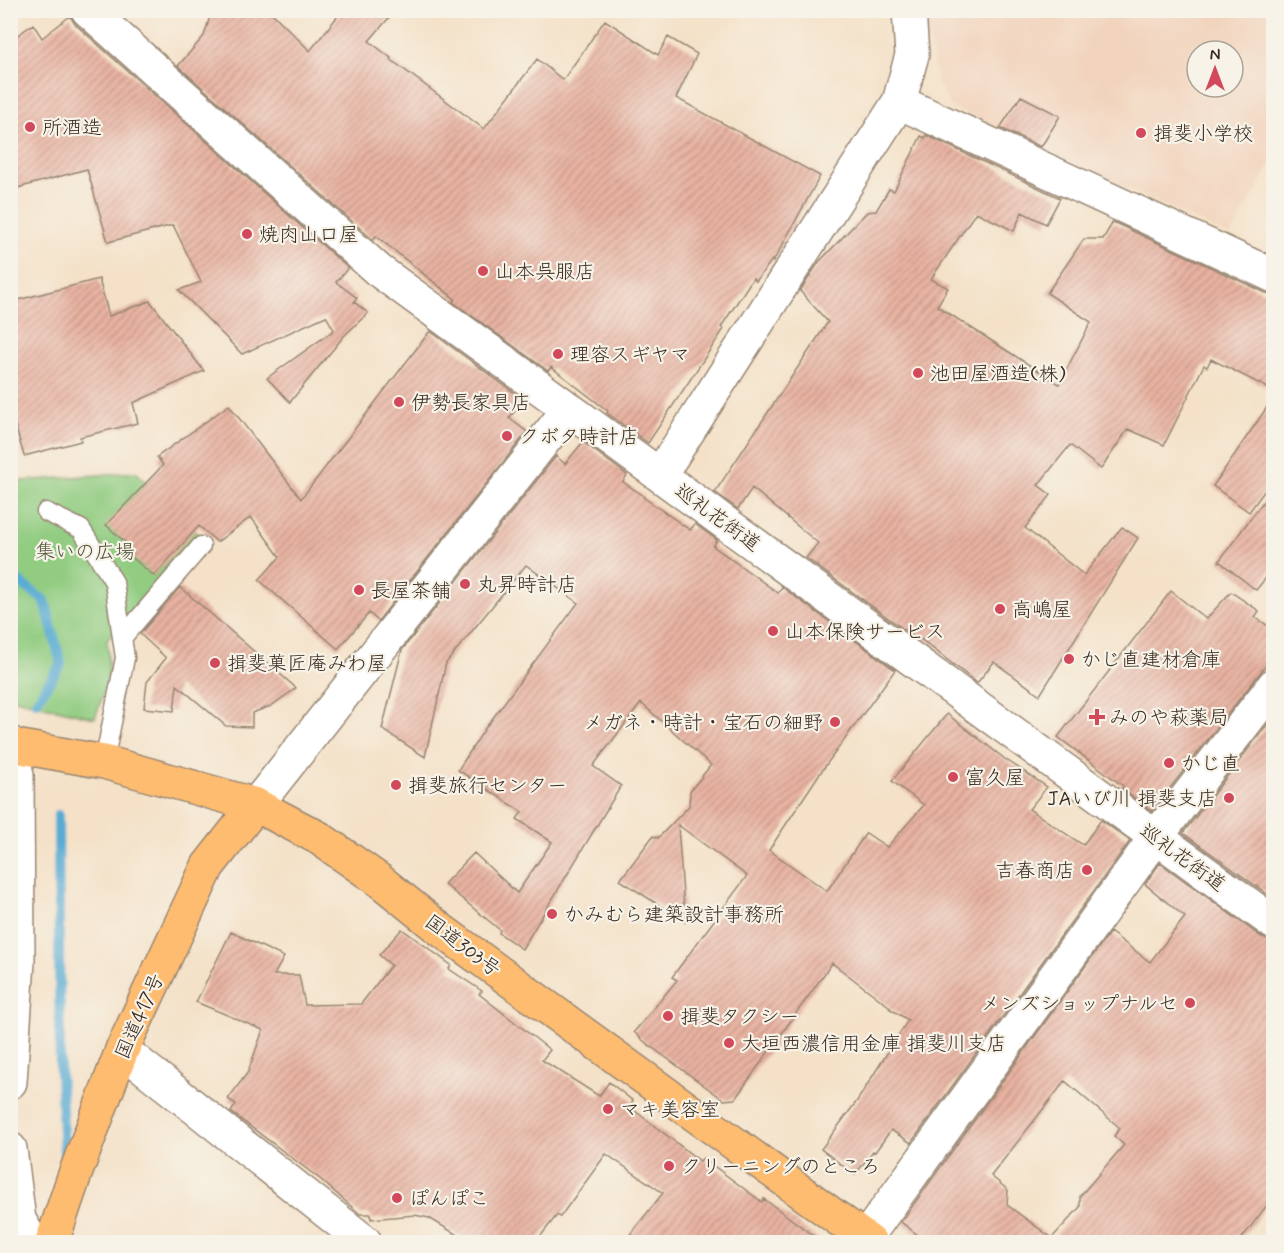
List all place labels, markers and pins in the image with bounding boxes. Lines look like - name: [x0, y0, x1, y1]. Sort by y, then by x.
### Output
- place label: 所酒造: [42, 115, 102, 142]
- marker: 所酒造: [23, 120, 37, 134]
- place label: 揖斐小学校: [1153, 121, 1253, 148]
- marker: 揖斐小学校: [1134, 126, 1148, 140]
- place label: 焼肉山口屋: [259, 222, 359, 249]
- marker: 焼肉山口屋: [240, 227, 254, 241]
- place label: 山本呉服店: [495, 259, 595, 286]
- marker: 山本呉服店: [476, 264, 490, 278]
- place label: 理容スギヤマ: [570, 342, 690, 369]
- marker: 理容スギヤマ: [551, 347, 565, 361]
- place label: 池田屋酒造(株): [930, 361, 1066, 388]
- marker: 池田屋酒造(株): [911, 366, 925, 380]
- place label: 伊勢長家具店: [411, 390, 531, 417]
- marker: 伊勢長家具店: [392, 395, 406, 409]
- place label: クボタ時計店: [519, 424, 639, 451]
- marker: クボタ時計店: [500, 429, 514, 443]
- place label: 丸昇時計店: [477, 572, 577, 599]
- marker: 丸昇時計店: [458, 577, 472, 591]
- place label: 長屋茶舗: [371, 578, 451, 605]
- marker: 長屋茶舗: [352, 583, 366, 597]
- place label: 高嶋屋: [1012, 597, 1072, 624]
- marker: 高嶋屋: [993, 602, 1007, 616]
- place label: 山本保険サービス: [785, 619, 945, 646]
- marker: 山本保険サービス: [766, 624, 780, 638]
- place label: かじ直建材倉庫: [1081, 647, 1221, 674]
- place label: 揖斐菓匠庵みわ屋: [227, 651, 387, 678]
- marker: かじ直建材倉庫: [1062, 652, 1076, 666]
- marker: 揖斐菓匠庵みわ屋: [208, 656, 222, 670]
- place label: みのや萩薬局: [1109, 705, 1229, 732]
- place label: メガネ・時計・宝石の細野: [583, 710, 823, 737]
- marker: みのや萩薬局: [1090, 710, 1104, 724]
- marker: メガネ・時計・宝石の細野: [828, 715, 842, 729]
- place label: かじ直: [1181, 751, 1241, 778]
- marker: かじ直: [1162, 756, 1176, 770]
- place label: 富久屋: [965, 765, 1025, 792]
- marker: 富久屋: [946, 770, 960, 784]
- place label: 揖斐旅行センター: [408, 773, 567, 800]
- marker: 揖斐旅行センター: [389, 778, 403, 792]
- place label: JAいび川 揖斐支店: [1047, 786, 1217, 813]
- marker: JAいび川 揖斐支店: [1222, 791, 1236, 805]
- place label: 吉春商店: [995, 858, 1075, 885]
- marker: 吉春商店: [1080, 863, 1094, 877]
- place label: かみむら建築設計事務所: [564, 902, 784, 929]
- marker: かみむら建築設計事務所: [545, 907, 559, 921]
- place label: メンズショップナルセ: [980, 991, 1178, 1018]
- marker: メンズショップナルセ: [1183, 996, 1197, 1010]
- place label: 揖斐タクシー: [680, 1004, 800, 1031]
- marker: 揖斐タクシー: [661, 1009, 675, 1023]
- place label: 大垣西濃信用金庫 揖斐川支店: [741, 1031, 1006, 1058]
- marker: 大垣西濃信用金庫 揖斐川支店: [722, 1036, 736, 1050]
- place label: マキ美容室: [620, 1097, 720, 1124]
- marker: マキ美容室: [601, 1102, 615, 1116]
- place label: クリーニングのところ: [681, 1154, 881, 1181]
- marker: クリーニングのところ: [662, 1159, 676, 1173]
- place label: ぽんぽこ: [409, 1186, 489, 1213]
- marker: ぽんぽこ: [390, 1191, 404, 1205]

